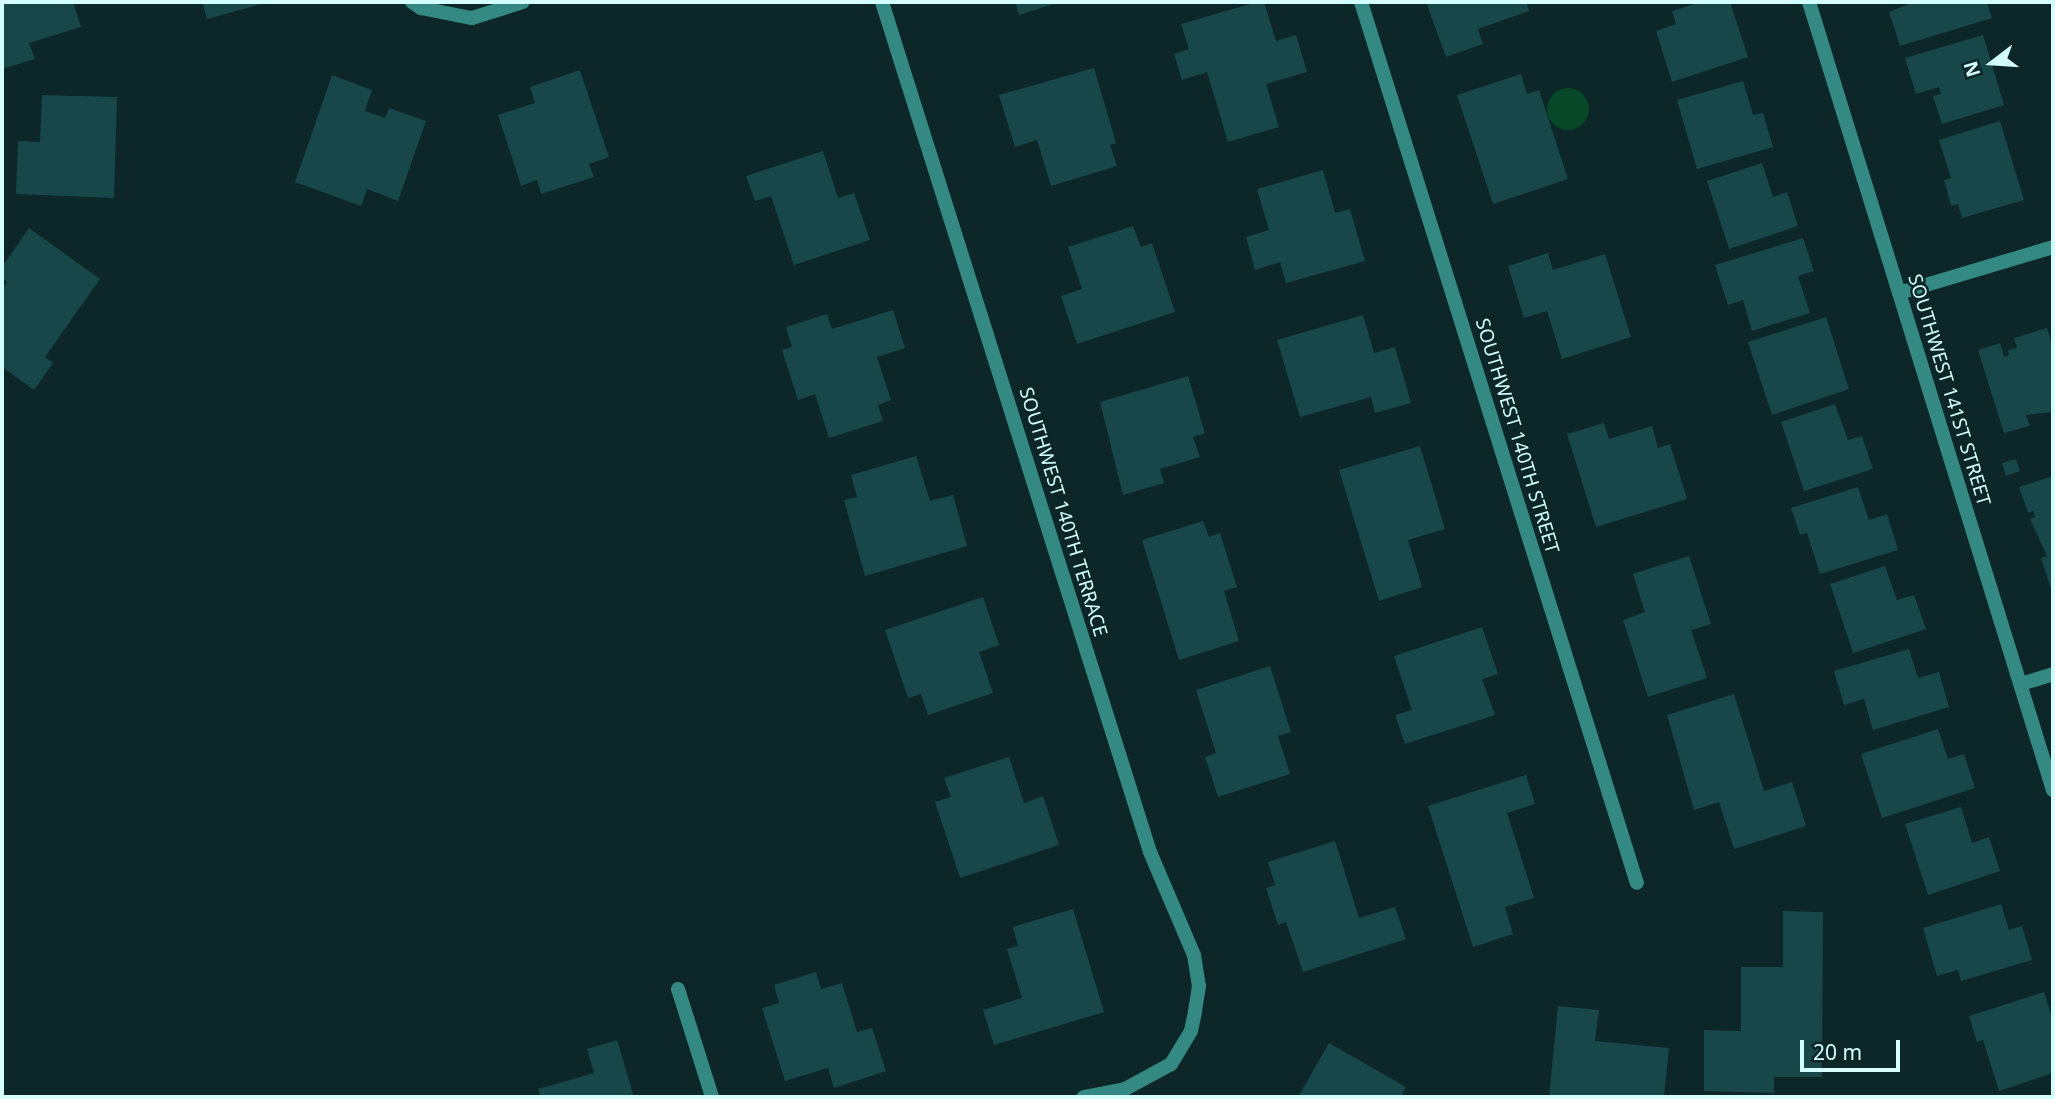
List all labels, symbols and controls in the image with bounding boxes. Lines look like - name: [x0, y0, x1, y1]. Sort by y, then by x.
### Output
- north arrow: [1957, 28, 2027, 98]
- text: N: [1957, 58, 1987, 80]
- street label: SOUTHWEST 141ST STREET: [1903, 271, 1995, 509]
- street label: SOUTHWEST 140TH STREET: [1470, 316, 1564, 556]
- street label: SOUTHWEST 140TH TERRACE: [1014, 385, 1112, 639]
- scale bar: [1803, 1026, 1903, 1070]
- text: 20 m: [1813, 1038, 1862, 1066]

